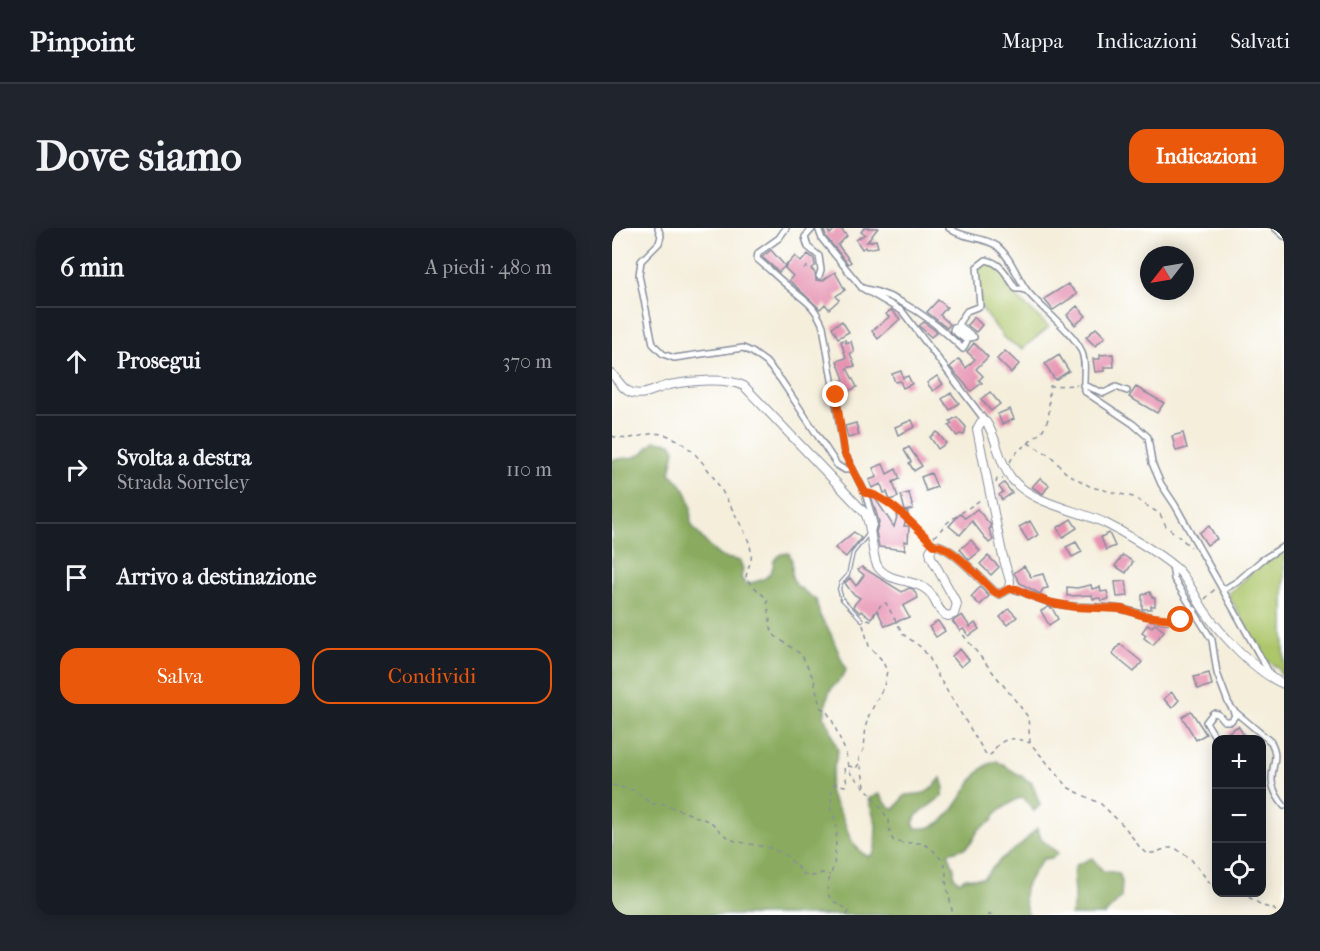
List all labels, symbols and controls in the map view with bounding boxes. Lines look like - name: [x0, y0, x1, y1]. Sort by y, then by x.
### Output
- text: Pinpoint: [30, 25, 135, 58]
- text: Mappa: [1002, 29, 1063, 53]
- text: Indicazioni: [1096, 29, 1197, 53]
- text: Salvati: [1230, 29, 1290, 53]
- button: Indicazioni: [1129, 129, 1284, 183]
- text: Dove siamo: [36, 132, 242, 181]
- north arrow: [1140, 246, 1194, 300]
- text: 6 min: [60, 252, 124, 283]
- text: A piedi · 480 m: [425, 256, 552, 279]
- icon: ahead: [60, 345, 93, 378]
- text: Prosegui: [117, 348, 201, 374]
- text: 370 m: [502, 350, 552, 373]
- route end: [822, 381, 848, 407]
- text: Svolta a destra: [117, 445, 251, 471]
- icon: right: [60, 453, 93, 486]
- text: 110 m: [506, 458, 552, 481]
- text: Strada Sorreley: [117, 471, 249, 494]
- icon: arrive: [60, 561, 93, 594]
- text: Arrivo a destinazione: [117, 564, 316, 590]
- route start: [1167, 606, 1193, 632]
- button: Salva: [60, 648, 300, 704]
- button: Condividi: [312, 648, 552, 704]
- map controls: [1212, 735, 1266, 897]
- button: +: [1212, 735, 1266, 789]
- button: −: [1212, 789, 1266, 843]
- button: locate: [1212, 843, 1266, 897]

